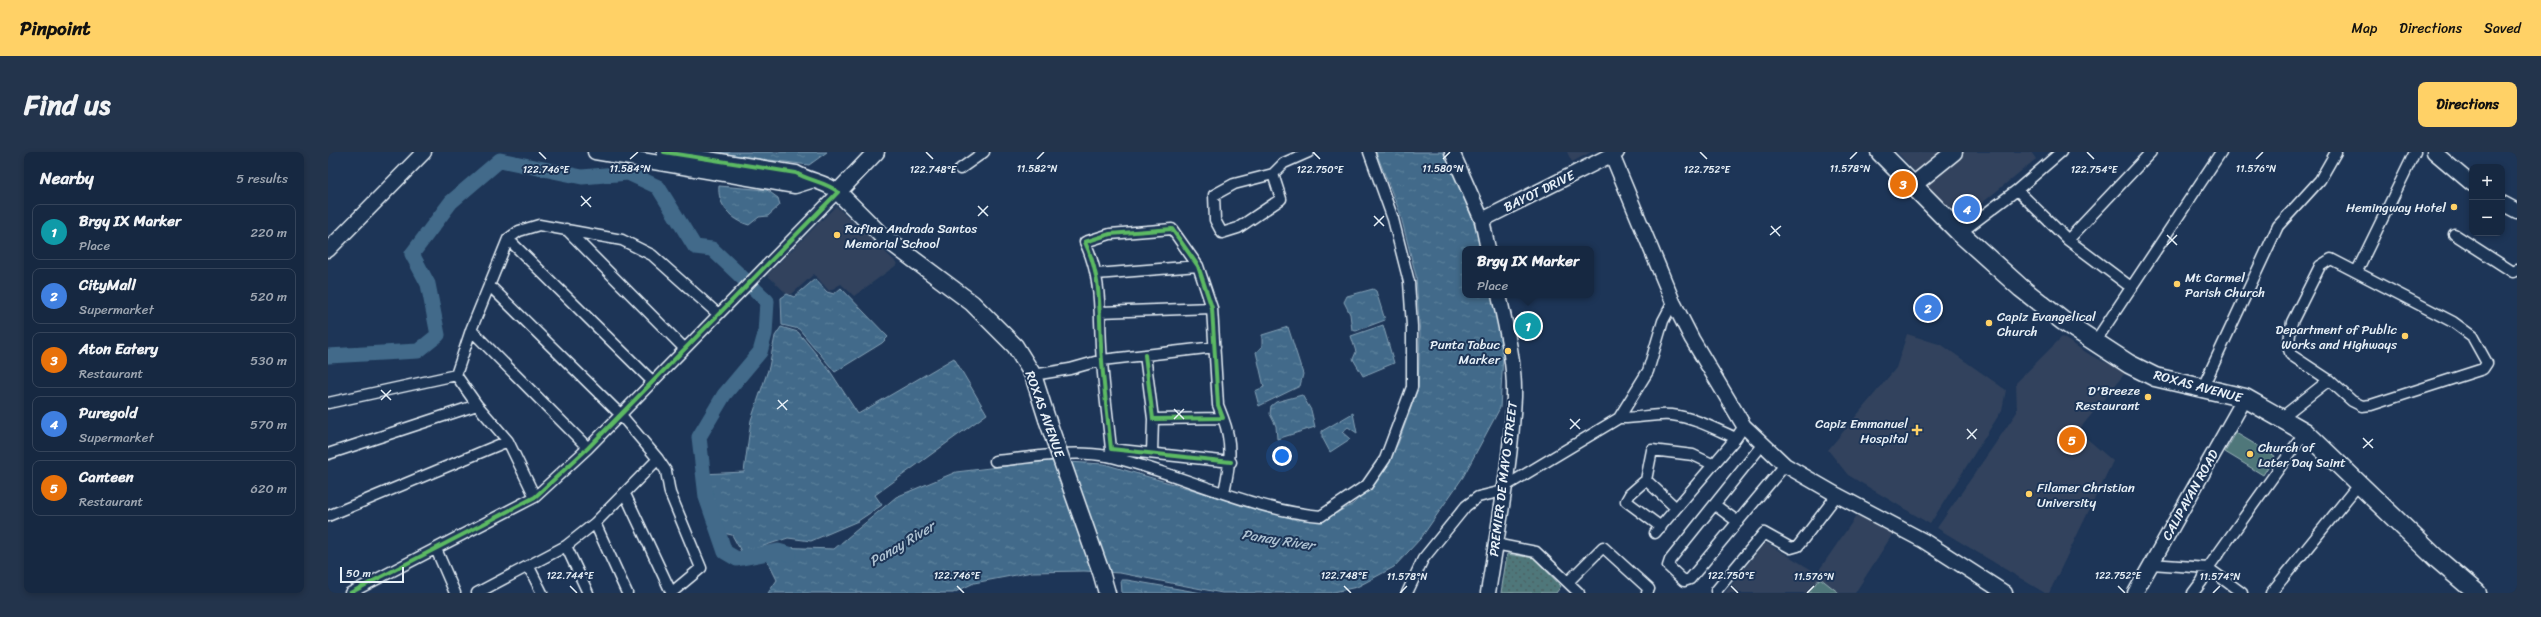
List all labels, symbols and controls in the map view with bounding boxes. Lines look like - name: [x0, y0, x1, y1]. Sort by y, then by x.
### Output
- text: Pinpoint: [20, 12, 91, 45]
- text: Map: [2351, 16, 2377, 41]
- text: Directions: [2399, 16, 2462, 41]
- text: Saved: [2484, 16, 2521, 41]
- text: Find us: [24, 80, 111, 129]
- button: Directions: [2418, 82, 2517, 127]
- text: 11.584°N: [609, 160, 651, 178]
- text: 11.582°N: [1017, 160, 1057, 178]
- text: 11.580°N: [1422, 160, 1464, 178]
- text: 11.578°N: [1830, 160, 1870, 178]
- text: 11.576°N: [2236, 160, 2276, 178]
- text: 122.746°E: [523, 161, 571, 179]
- text: 122.748°E: [910, 161, 958, 179]
- text: 122.750°E: [1297, 161, 1345, 179]
- text: 122.752°E: [1684, 161, 1732, 179]
- text: 122.754°E: [2071, 161, 2119, 179]
- text: Nearby: [40, 163, 94, 193]
- street label: BAYOT DRIVE: [1499, 163, 1579, 218]
- map controls: [2469, 164, 2505, 236]
- button: +: [2469, 164, 2505, 200]
- text: 5 results: [236, 167, 288, 190]
- pin: 3: [1890, 169, 1916, 199]
- pin: 4: [1954, 194, 1980, 224]
- place label: Hemingway Hotel: [2346, 196, 2446, 219]
- button: −: [2469, 200, 2505, 236]
- marker: Hemingway Hotel: [2449, 202, 2459, 212]
- text: Brgy IX Marker: [79, 208, 181, 234]
- place label: Rufina Andrada Santos Memorial School: [845, 217, 977, 255]
- text: 1: [51, 221, 57, 244]
- text: 220 m: [250, 221, 287, 244]
- marker: Rufina Andrada Santos Memorial School: [832, 230, 842, 240]
- text: Place: [79, 234, 110, 257]
- popup: [1462, 246, 1594, 298]
- text: Brgy IX Marker: [1477, 248, 1579, 274]
- place label: Mt Carmel Parish Church: [2185, 266, 2265, 304]
- text: CityMall: [79, 272, 136, 298]
- text: Place: [1477, 274, 1508, 297]
- marker: Mt Carmel Parish Church: [2172, 279, 2182, 289]
- text: 2: [50, 285, 58, 308]
- text: 520 m: [250, 285, 287, 308]
- pin: 2: [1915, 293, 1941, 323]
- text: Supermarket: [79, 298, 154, 321]
- place label: Capiz Evangelical Church: [1997, 305, 2096, 343]
- pin: 1: [1515, 311, 1541, 341]
- marker: Capiz Evangelical Church: [1984, 318, 1994, 328]
- place label: Department of Public Works and Highways: [2275, 318, 2398, 356]
- marker: Department of Public Works and Highways: [2400, 331, 2410, 341]
- place label: Punta Tabuc Marker: [1430, 333, 1501, 371]
- text: Aton Eatery: [79, 336, 158, 362]
- marker: Punta Tabuc Marker: [1503, 346, 1513, 356]
- text: 3: [50, 349, 58, 372]
- text: 530 m: [250, 349, 287, 372]
- text: Restaurant: [79, 362, 143, 385]
- street label: ROXAS AVENUE: [2151, 363, 2246, 409]
- street label: ROXAS AVENUE: [1019, 367, 1072, 461]
- place label: D'Breeze Restaurant: [2076, 379, 2140, 417]
- marker: D'Breeze Restaurant: [2143, 392, 2153, 402]
- street label: PREMIER DE MAYO STREET: [1482, 399, 1524, 558]
- text: Puregold: [79, 400, 137, 426]
- place label: Capiz Emmanuel Hospital: [1815, 412, 1908, 450]
- text: 4: [50, 413, 58, 436]
- text: 570 m: [250, 413, 287, 436]
- marker: Capiz Emmanuel Hospital: [1911, 424, 1923, 436]
- pin: 5: [2059, 425, 2085, 455]
- text: Supermarket: [79, 426, 154, 449]
- place label: Church of Later Day Saint: [2258, 436, 2346, 474]
- street label: CALIPAYAN ROAD: [2155, 445, 2225, 545]
- your location: [1272, 446, 1292, 466]
- marker: Church of Later Day Saint: [2245, 449, 2255, 459]
- text: Canteen: [79, 464, 134, 490]
- place label: Filamer Christian University: [2037, 476, 2135, 514]
- text: 5: [50, 477, 58, 500]
- text: 620 m: [251, 477, 287, 500]
- marker: Filamer Christian University: [2024, 489, 2034, 499]
- text: Restaurant: [79, 490, 143, 513]
- water label: Panay River: [864, 513, 942, 573]
- water label: Panay River: [1240, 522, 1319, 559]
- text: 50 m: [346, 564, 371, 583]
- scale bar: [340, 565, 404, 584]
- text: 122.744°E: [547, 567, 595, 585]
- text: 122.746°E: [934, 567, 982, 585]
- text: 122.748°E: [1321, 567, 1369, 585]
- text: 122.750°E: [1708, 567, 1756, 585]
- text: 122.752°E: [2095, 567, 2143, 585]
- text: 11.578°N: [1387, 568, 1427, 586]
- text: 11.576°N: [1794, 568, 1834, 586]
- text: 11.574°N: [2200, 568, 2241, 586]

